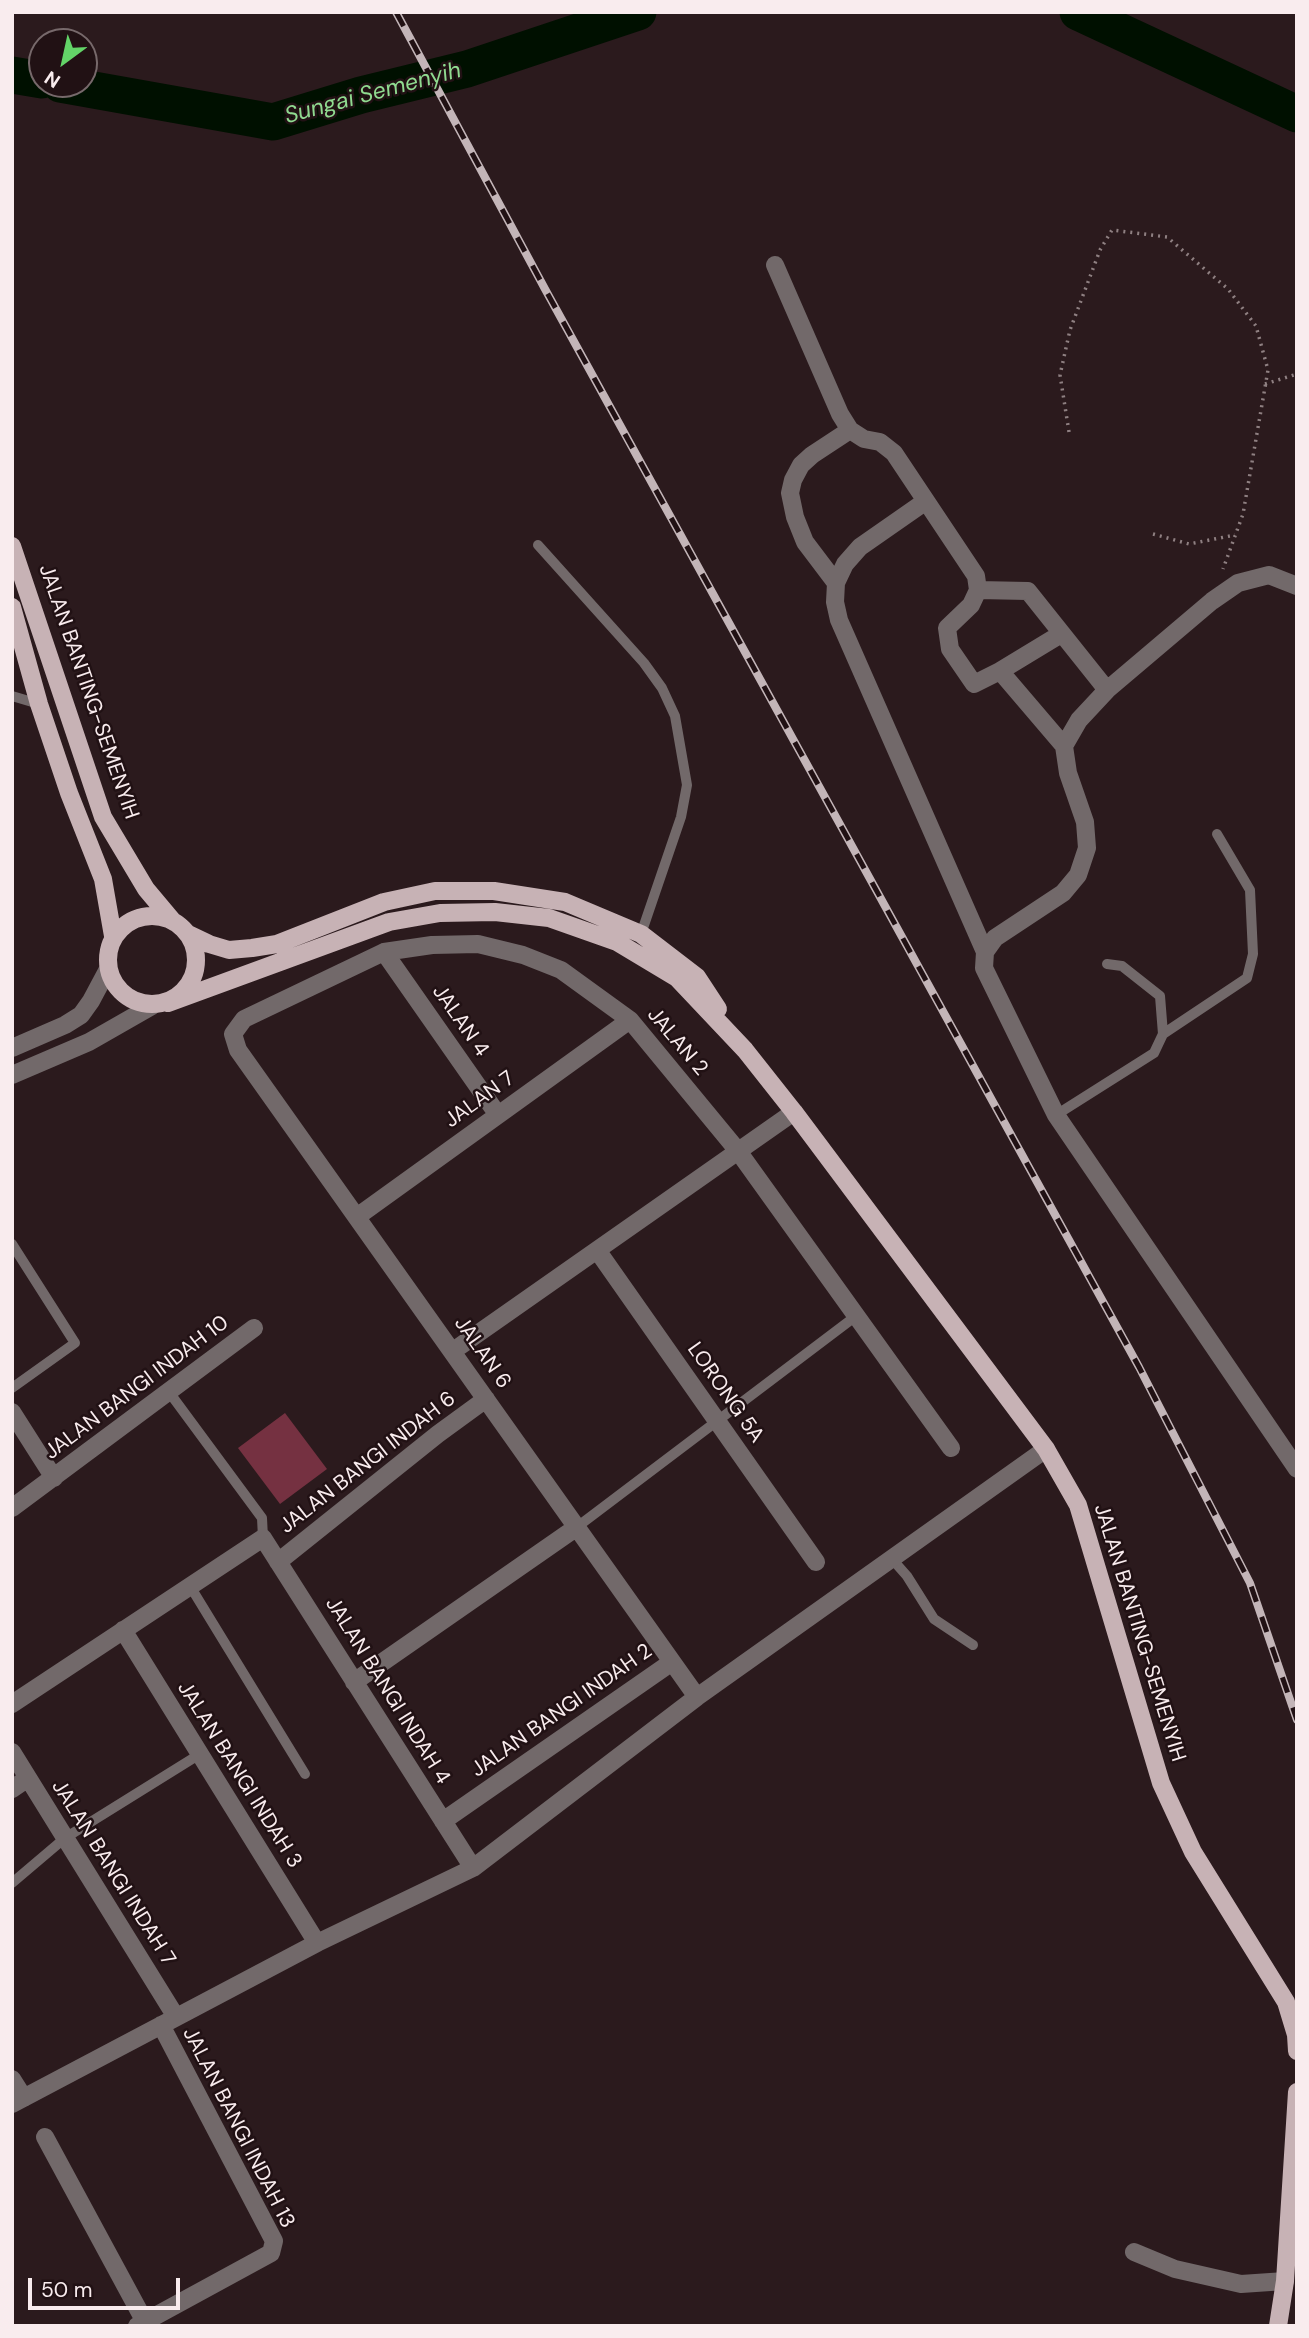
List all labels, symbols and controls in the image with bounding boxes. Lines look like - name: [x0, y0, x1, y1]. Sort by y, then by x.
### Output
- north arrow: [28, 28, 98, 98]
- water label: Sungai Semenyih: [282, 57, 464, 131]
- text: N: [40, 65, 65, 94]
- street label: JALAN BANTING-SEMENYIH: [32, 561, 144, 823]
- street label: JALAN 4: [426, 980, 494, 1062]
- street label: JALAN 2: [641, 1003, 713, 1081]
- street label: JALAN 7: [440, 1066, 520, 1134]
- street label: JALAN BANGI INDAH 10: [40, 1311, 234, 1465]
- street label: JALAN 6: [448, 1312, 516, 1394]
- street label: LORONG 5A: [681, 1338, 769, 1448]
- street label: JALAN BANGI INDAH 6: [275, 1387, 461, 1539]
- street label: JALAN BANTING-SEMENYIH: [1088, 1501, 1190, 1765]
- street label: JALAN BANGI INDAH 4: [319, 1593, 455, 1789]
- street label: JALAN BANGI INDAH 2: [467, 1639, 657, 1783]
- street label: JALAN BANGI INDAH 3: [171, 1677, 307, 1873]
- street label: JALAN BANGI INDAH 7: [46, 1776, 180, 1970]
- street label: JALAN BANGI INDAH 13: [176, 2023, 300, 2233]
- scale bar: [32, 2264, 184, 2308]
- text: 50 m: [41, 2276, 92, 2304]

